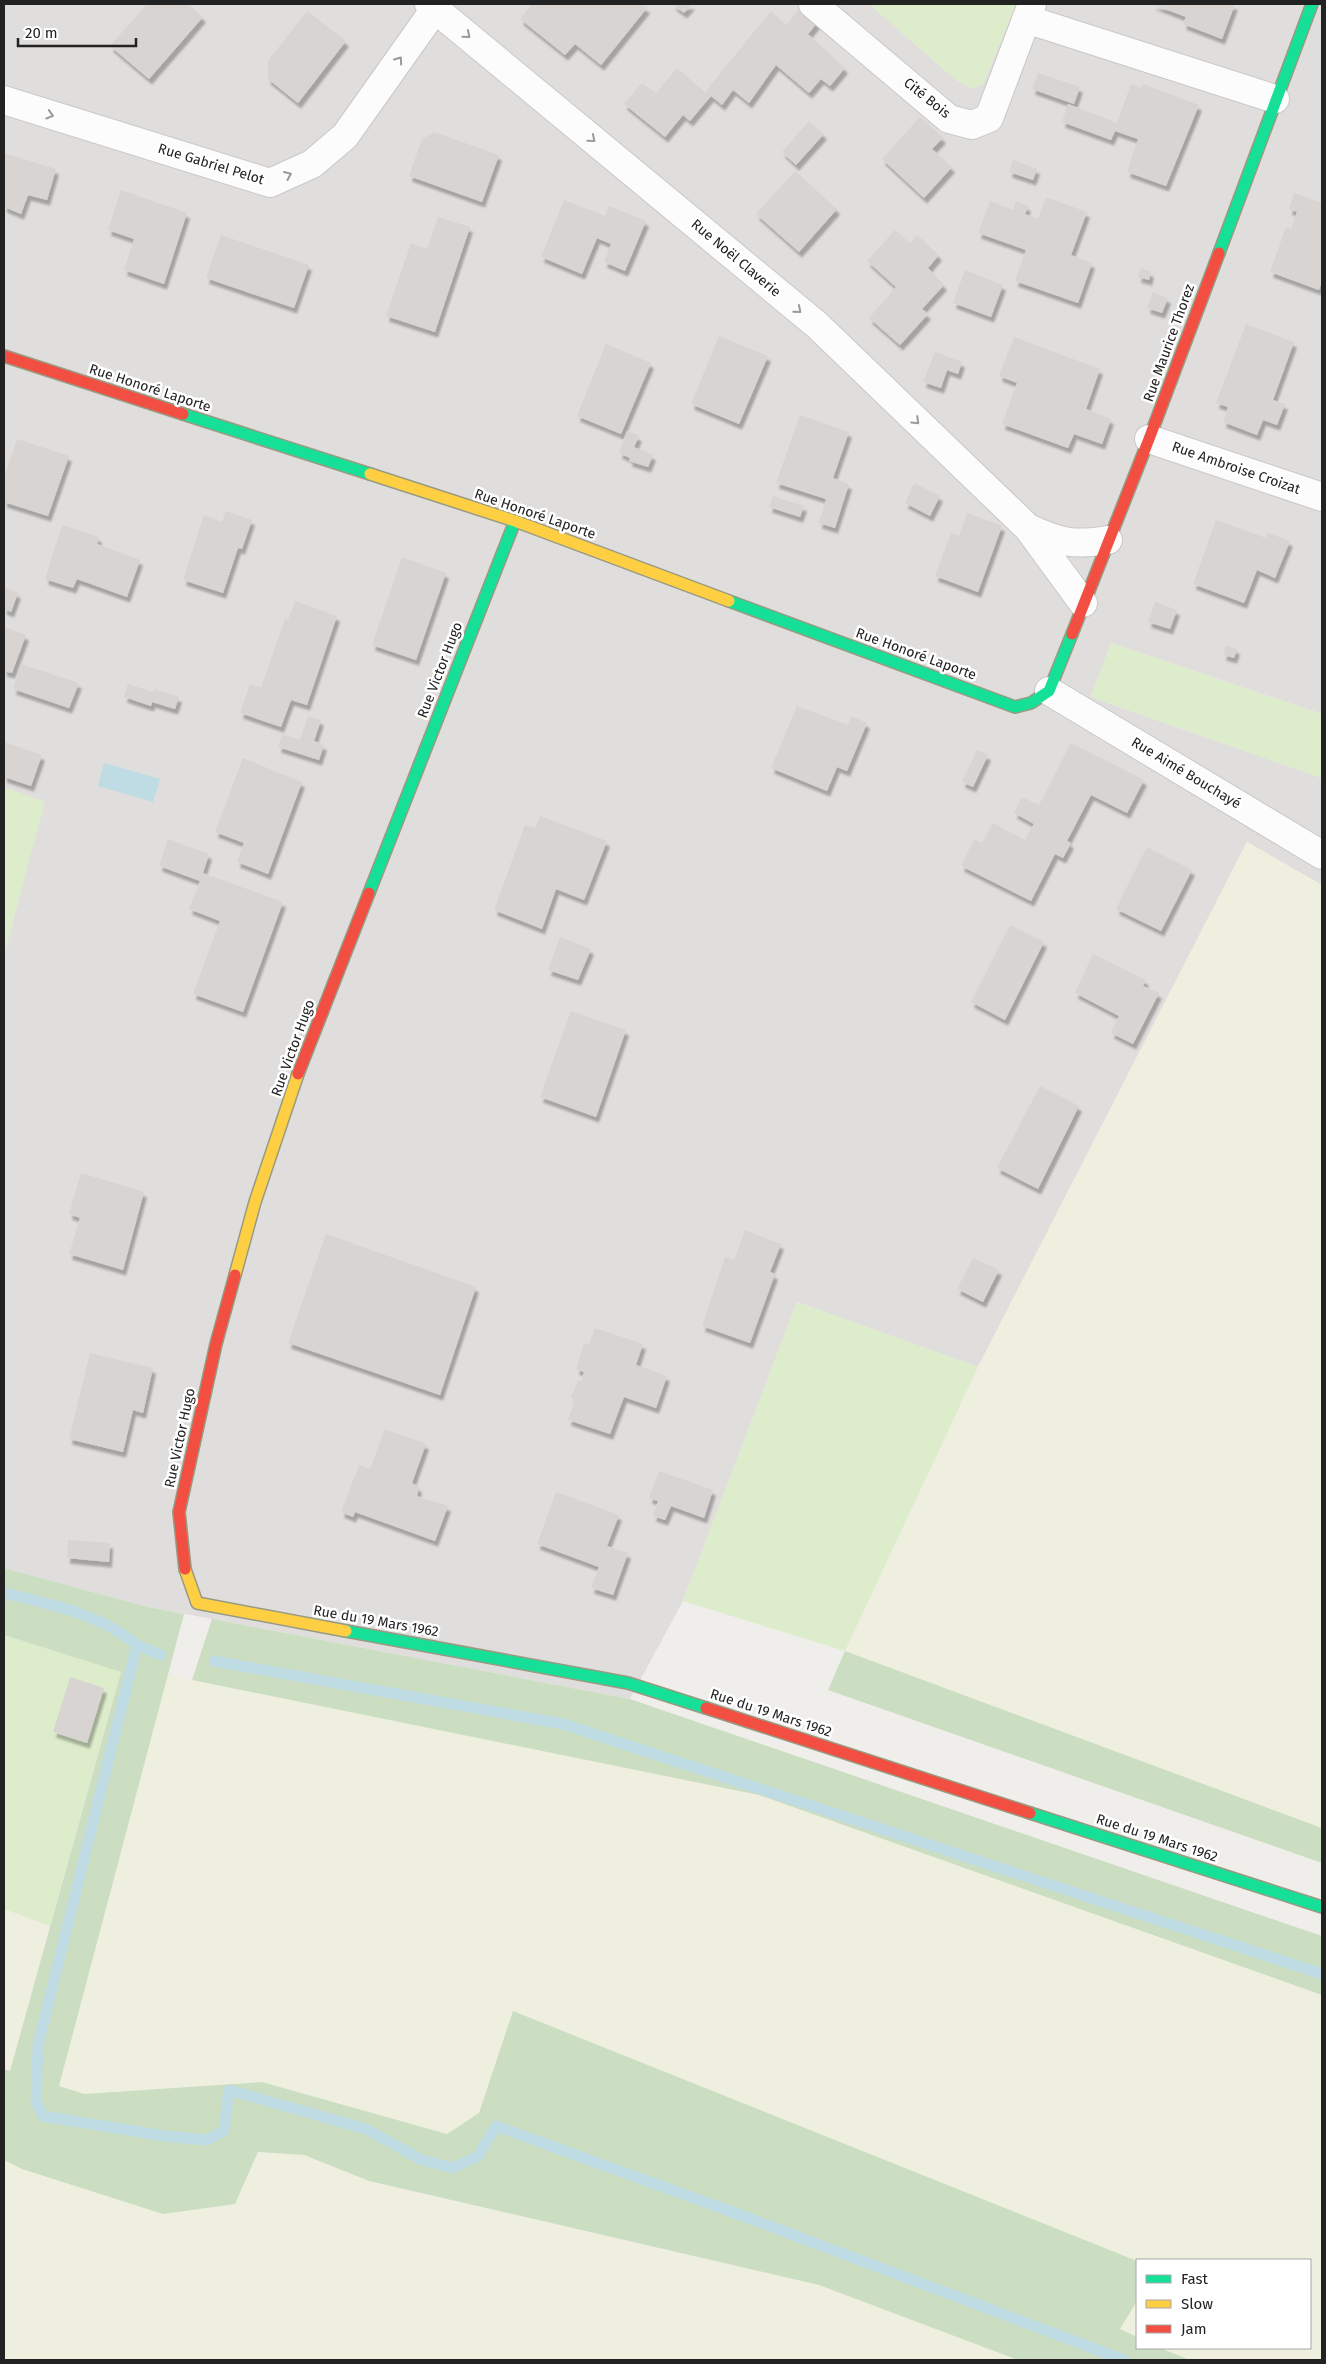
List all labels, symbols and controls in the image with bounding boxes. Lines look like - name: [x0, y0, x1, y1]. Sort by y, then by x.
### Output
- scale bar: [18, 15, 135, 47]
- text: 20 m: [25, 24, 58, 42]
- one-way arrow: [461, 29, 470, 37]
- one-way arrow: [393, 56, 402, 66]
- street label: Cité Bois: [900, 74, 954, 122]
- one-way arrow: [46, 109, 54, 119]
- one-way arrow: [586, 133, 595, 141]
- street label: Rue Gabriel Pelot: [156, 140, 267, 189]
- one-way arrow: [283, 170, 292, 181]
- street label: Rue Noël Claverie: [688, 216, 784, 300]
- street label: Rue Maurice Thorez: [1140, 282, 1198, 404]
- one-way arrow: [792, 304, 801, 313]
- street label: Rue Honoré Laporte: [87, 360, 213, 416]
- one-way arrow: [910, 415, 919, 424]
- street label: Rue Ambroise Croizat: [1170, 438, 1303, 498]
- street label: Rue Honoré Laporte: [472, 485, 598, 543]
- street label: Rue Victor Hugo: [414, 620, 466, 720]
- street label: Rue Honoré Laporte: [853, 624, 979, 684]
- street label: Rue Aimé Bouchayé: [1128, 734, 1244, 812]
- street label: Rue Victor Hugo: [268, 997, 318, 1099]
- street label: Rue Victor Hugo: [161, 1387, 199, 1489]
- street label: Rue du 19 Mars 1962: [312, 1602, 440, 1640]
- street label: Rue du 19 Mars 1962: [708, 1685, 834, 1741]
- street label: Rue du 19 Mars 1962: [1094, 1810, 1220, 1866]
- legend: [1136, 2259, 1311, 2349]
- text: Fast: [1181, 2270, 1208, 2288]
- text: Slow: [1181, 2295, 1213, 2313]
- text: Jam: [1181, 2320, 1207, 2338]

